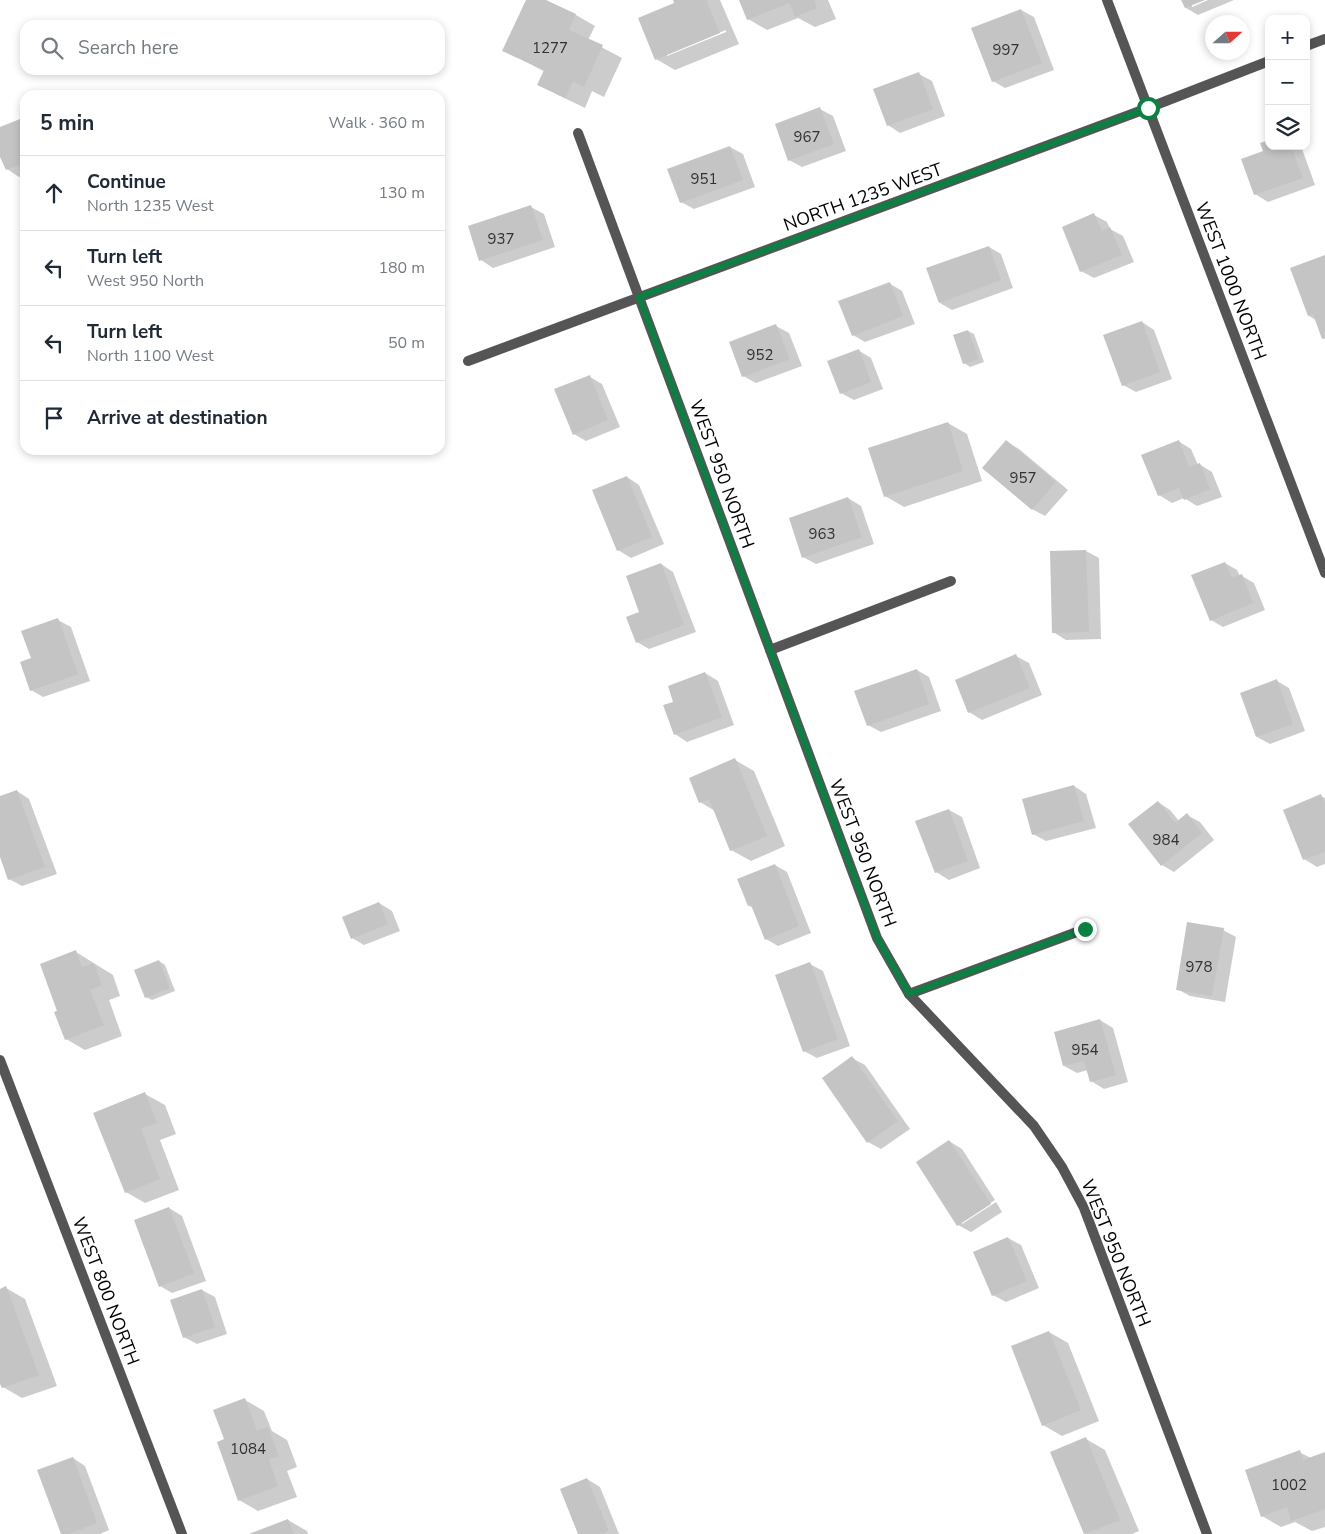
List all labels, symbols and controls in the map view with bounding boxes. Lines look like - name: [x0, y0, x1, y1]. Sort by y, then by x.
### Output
- north arrow: [1205, 15, 1250, 60]
- map controls: [1265, 15, 1310, 150]
- button: +: [1265, 15, 1310, 60]
- search box: [20, 20, 445, 75]
- icon: search: [38, 34, 66, 62]
- text: Search here: [78, 35, 179, 61]
- house number: 1277: [532, 38, 568, 58]
- house number: 997: [992, 40, 1020, 60]
- button: −: [1265, 60, 1310, 105]
- route start: [1137, 97, 1160, 120]
- button: layers: [1265, 105, 1310, 150]
- text: 5 min: [40, 109, 94, 137]
- text: Walk · 360 m: [329, 112, 425, 134]
- house number: 967: [793, 127, 821, 147]
- street label: NORTH 1235 WEST: [780, 157, 946, 237]
- text: Continue: [87, 169, 166, 195]
- house number: 951: [690, 169, 718, 189]
- icon: ahead: [40, 179, 68, 207]
- text: 130 m: [378, 182, 425, 204]
- text: North 1235 West: [87, 195, 214, 217]
- street label: WEST 1000 NORTH: [1190, 198, 1272, 364]
- house number: 937: [487, 229, 515, 249]
- text: Turn left: [87, 244, 162, 270]
- icon: left: [40, 254, 68, 282]
- text: 180 m: [378, 257, 425, 279]
- text: West 950 North: [87, 270, 204, 292]
- text: Turn left: [87, 319, 162, 345]
- icon: left: [40, 329, 68, 357]
- text: 50 m: [388, 332, 425, 354]
- text: North 1100 West: [87, 345, 214, 367]
- house number: 952: [746, 345, 774, 365]
- street label: WEST 950 NORTH: [684, 396, 760, 552]
- icon: arrive: [40, 404, 68, 432]
- text: Arrive at destination: [87, 405, 268, 431]
- house number: 957: [1009, 468, 1037, 488]
- house number: 963: [808, 524, 836, 544]
- street label: WEST 950 NORTH: [824, 776, 902, 930]
- house number: 984: [1152, 830, 1180, 850]
- route end: [1074, 918, 1097, 941]
- house number: 978: [1185, 957, 1213, 977]
- house number: 954: [1071, 1040, 1099, 1060]
- street label: WEST 950 NORTH: [1076, 1176, 1156, 1330]
- street label: WEST 800 NORTH: [67, 1214, 145, 1368]
- house number: 1084: [230, 1439, 266, 1459]
- house number: 1002: [1271, 1475, 1307, 1495]

